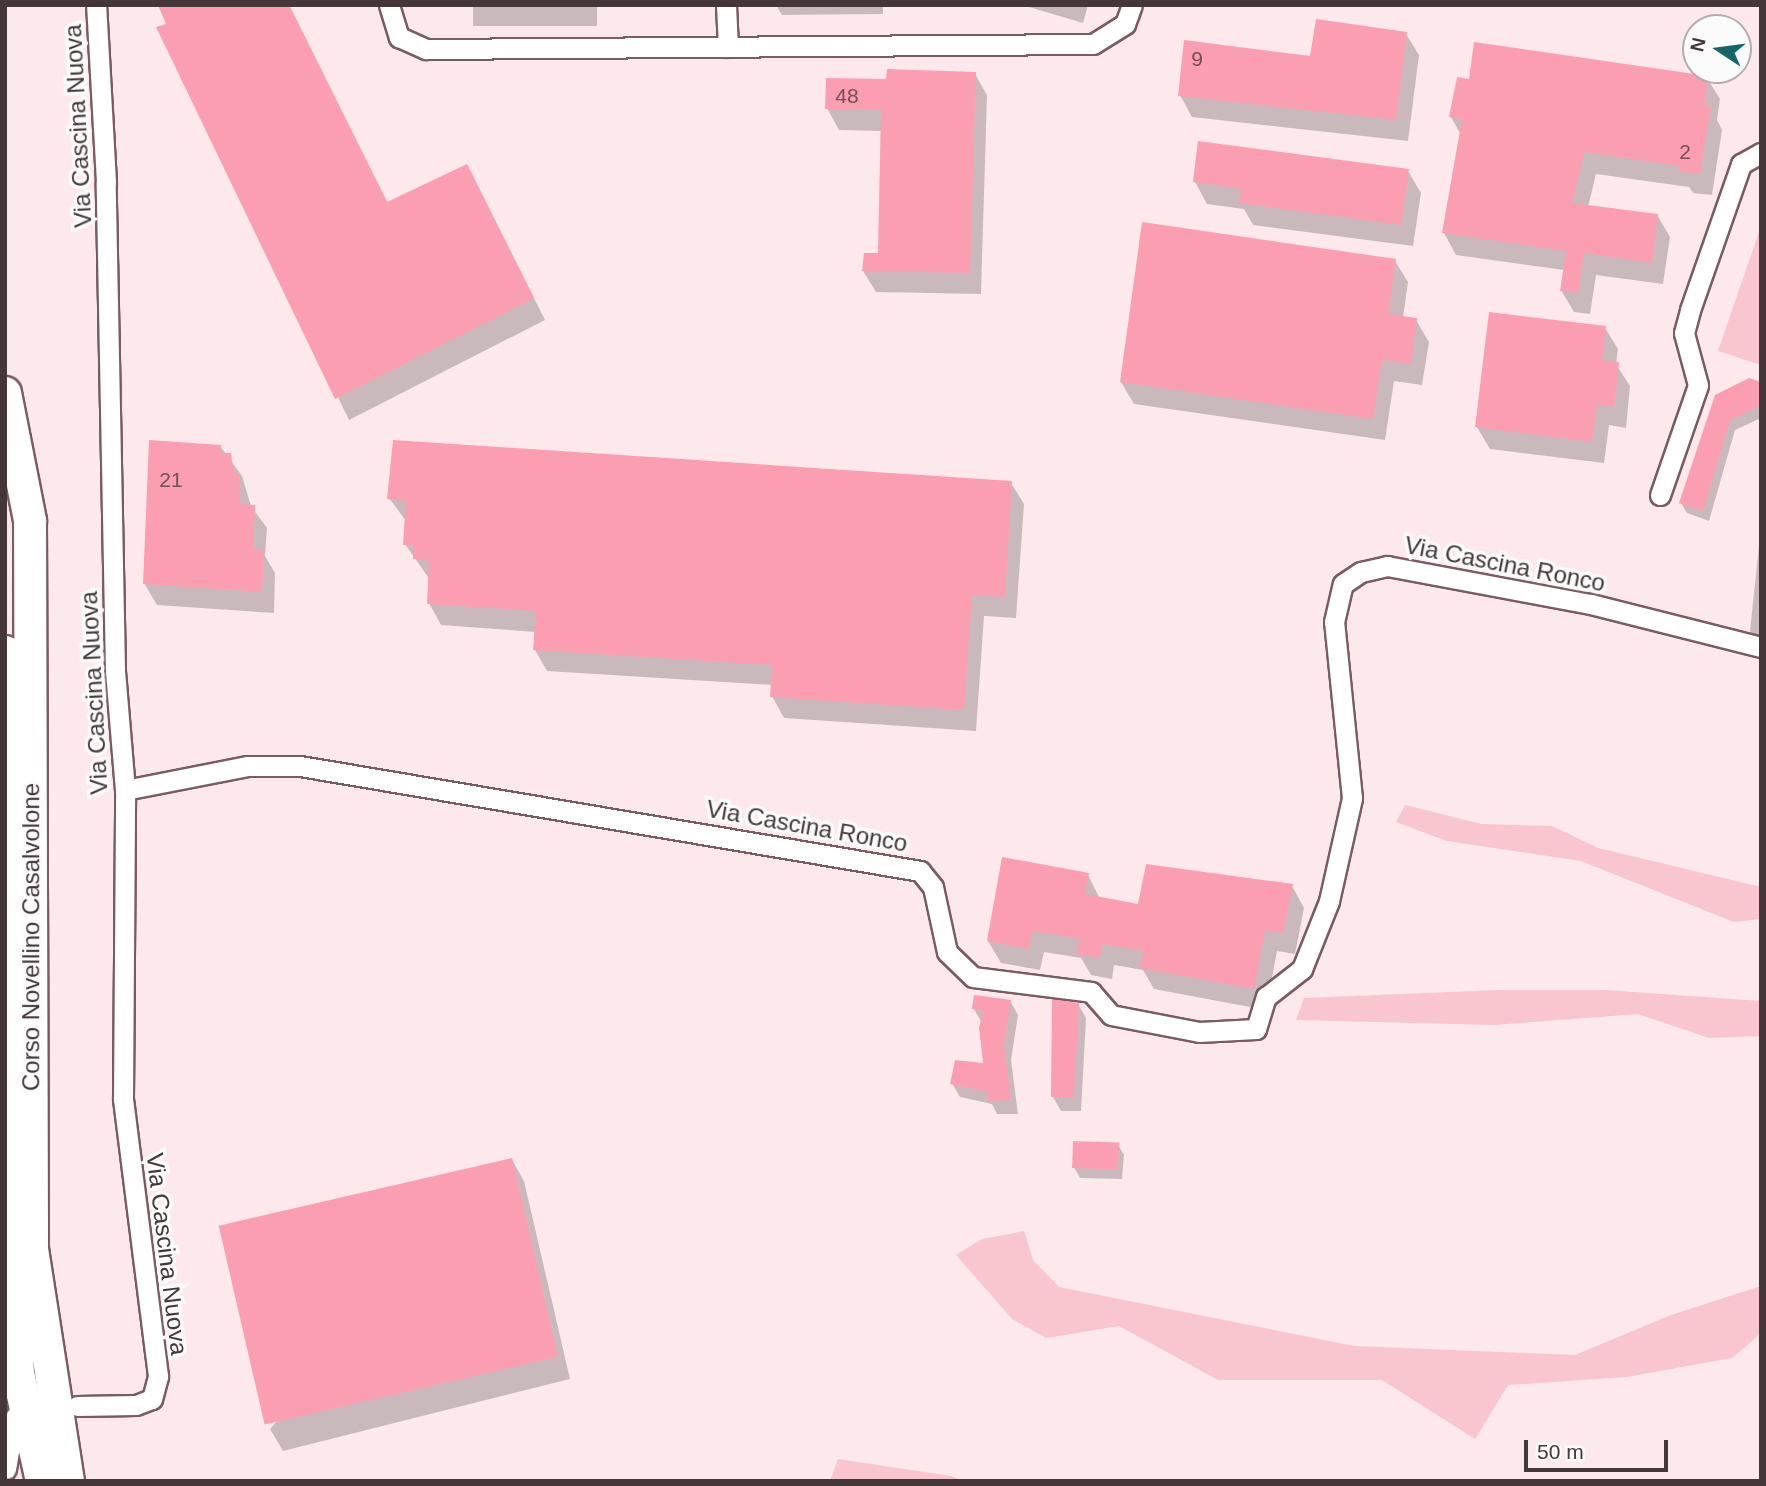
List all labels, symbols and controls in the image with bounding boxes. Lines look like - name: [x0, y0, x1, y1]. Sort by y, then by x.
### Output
- north arrow: [1682, 14, 1752, 84]
- street label: Via Cascina Nuova: [58, 24, 98, 228]
- text: N: [1686, 36, 1710, 54]
- house number: 9: [1191, 46, 1203, 72]
- house number: 48: [835, 83, 859, 109]
- house number: 2: [1679, 139, 1691, 165]
- house number: 21: [159, 467, 183, 493]
- street label: Via Cascina Ronco: [1402, 530, 1608, 598]
- street label: Via Cascina Nuova: [74, 591, 114, 795]
- street label: Corso Novellino Casalvolone: [17, 783, 45, 1091]
- street label: Via Cascina Ronco: [704, 794, 910, 858]
- street label: Via Cascina Nuova: [140, 1151, 194, 1357]
- scale bar: [1528, 1426, 1672, 1470]
- text: 50 m: [1537, 1440, 1584, 1463]

